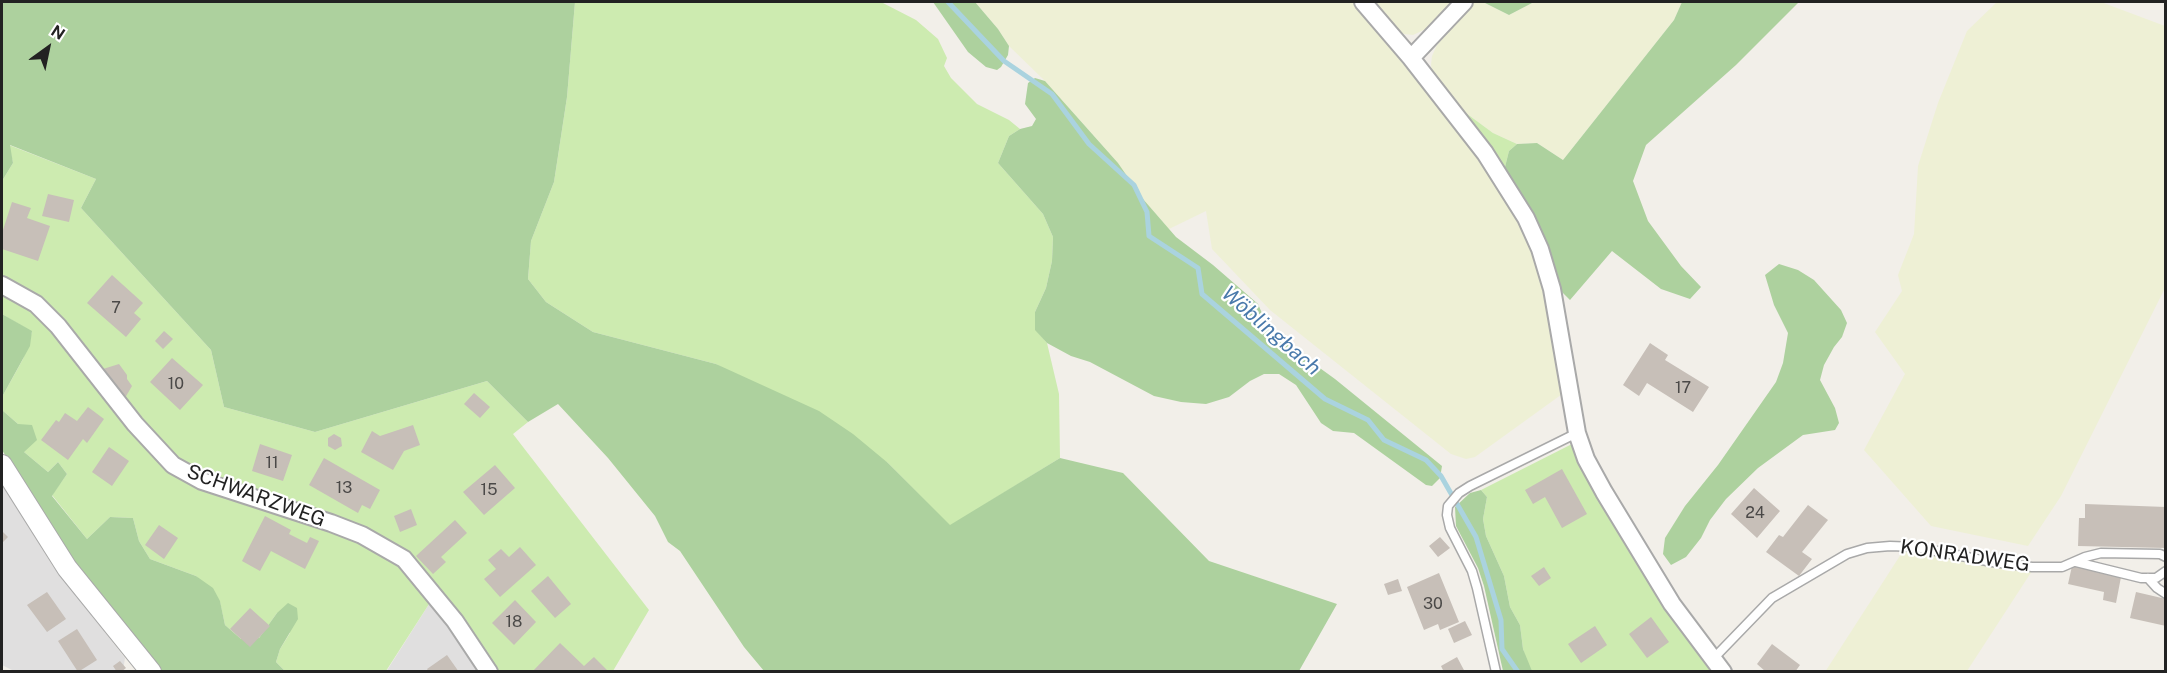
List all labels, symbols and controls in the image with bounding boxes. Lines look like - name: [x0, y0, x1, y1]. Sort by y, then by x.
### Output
- north arrow: [18, 18, 78, 78]
- text: N: [48, 21, 68, 44]
- water label: Wöblingbach: [1216, 281, 1326, 381]
- house number: 7: [111, 298, 121, 318]
- house number: 10: [168, 374, 184, 394]
- house number: 17: [1675, 378, 1691, 398]
- house number: 11: [265, 453, 279, 473]
- street label: SCHWARZWEG: [183, 460, 329, 532]
- house number: 13: [336, 478, 352, 498]
- house number: 15: [481, 480, 497, 500]
- house number: 24: [1745, 503, 1765, 523]
- street label: KONRADWEG: [1899, 535, 2031, 577]
- house number: 30: [1423, 594, 1443, 614]
- house number: 18: [506, 612, 522, 632]

